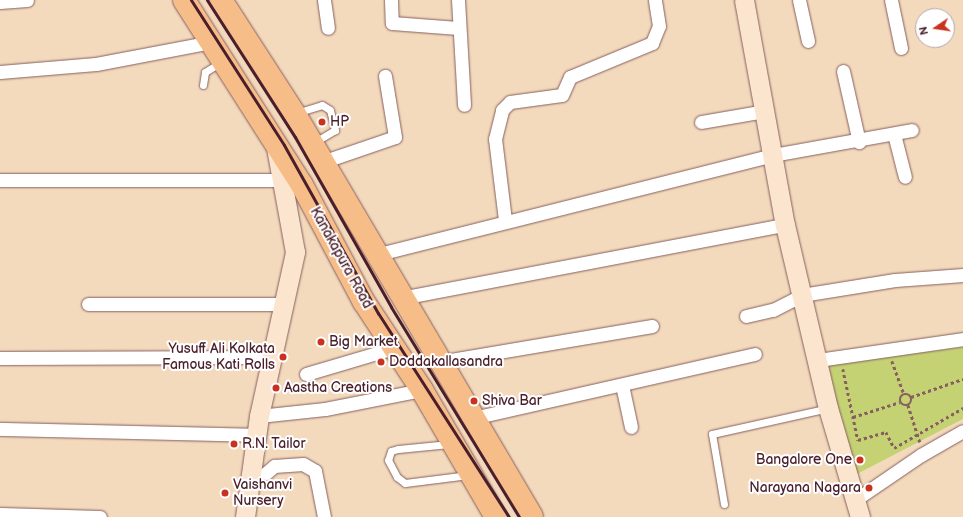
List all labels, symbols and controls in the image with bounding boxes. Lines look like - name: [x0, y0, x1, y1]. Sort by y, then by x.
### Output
- north arrow: [915, 8, 955, 48]
- text: N: [917, 25, 931, 36]
- place label: HP: [330, 114, 349, 130]
- marker: HP: [317, 117, 327, 127]
- street label: Kanakapura Road: [306, 204, 376, 312]
- place label: Big Market: [329, 334, 398, 350]
- marker: Big Market: [316, 337, 326, 347]
- place label: Yusuff Ali Kolkata Famous Kati Rolls: [162, 341, 275, 374]
- marker: Yusuff Ali Kolkata Famous Kati Rolls: [278, 352, 288, 362]
- place label: Doddakallasandra: [389, 354, 503, 370]
- marker: Doddakallasandra: [376, 357, 386, 367]
- place label: Aastha Creations: [284, 380, 392, 396]
- marker: Aastha Creations: [271, 383, 281, 393]
- place label: Shiva Bar: [482, 393, 542, 409]
- marker: Shiva Bar: [469, 396, 479, 406]
- place label: R.N. Tailor: [242, 436, 306, 452]
- marker: R.N. Tailor: [229, 439, 239, 449]
- place label: Bangalore One: [756, 452, 852, 468]
- marker: Bangalore One: [855, 455, 865, 465]
- place label: Vaishanvi Nursery: [233, 477, 292, 510]
- place label: Narayana Nagara: [749, 480, 861, 496]
- marker: Narayana Nagara: [864, 483, 874, 493]
- marker: Vaishanvi Nursery: [220, 488, 230, 498]

